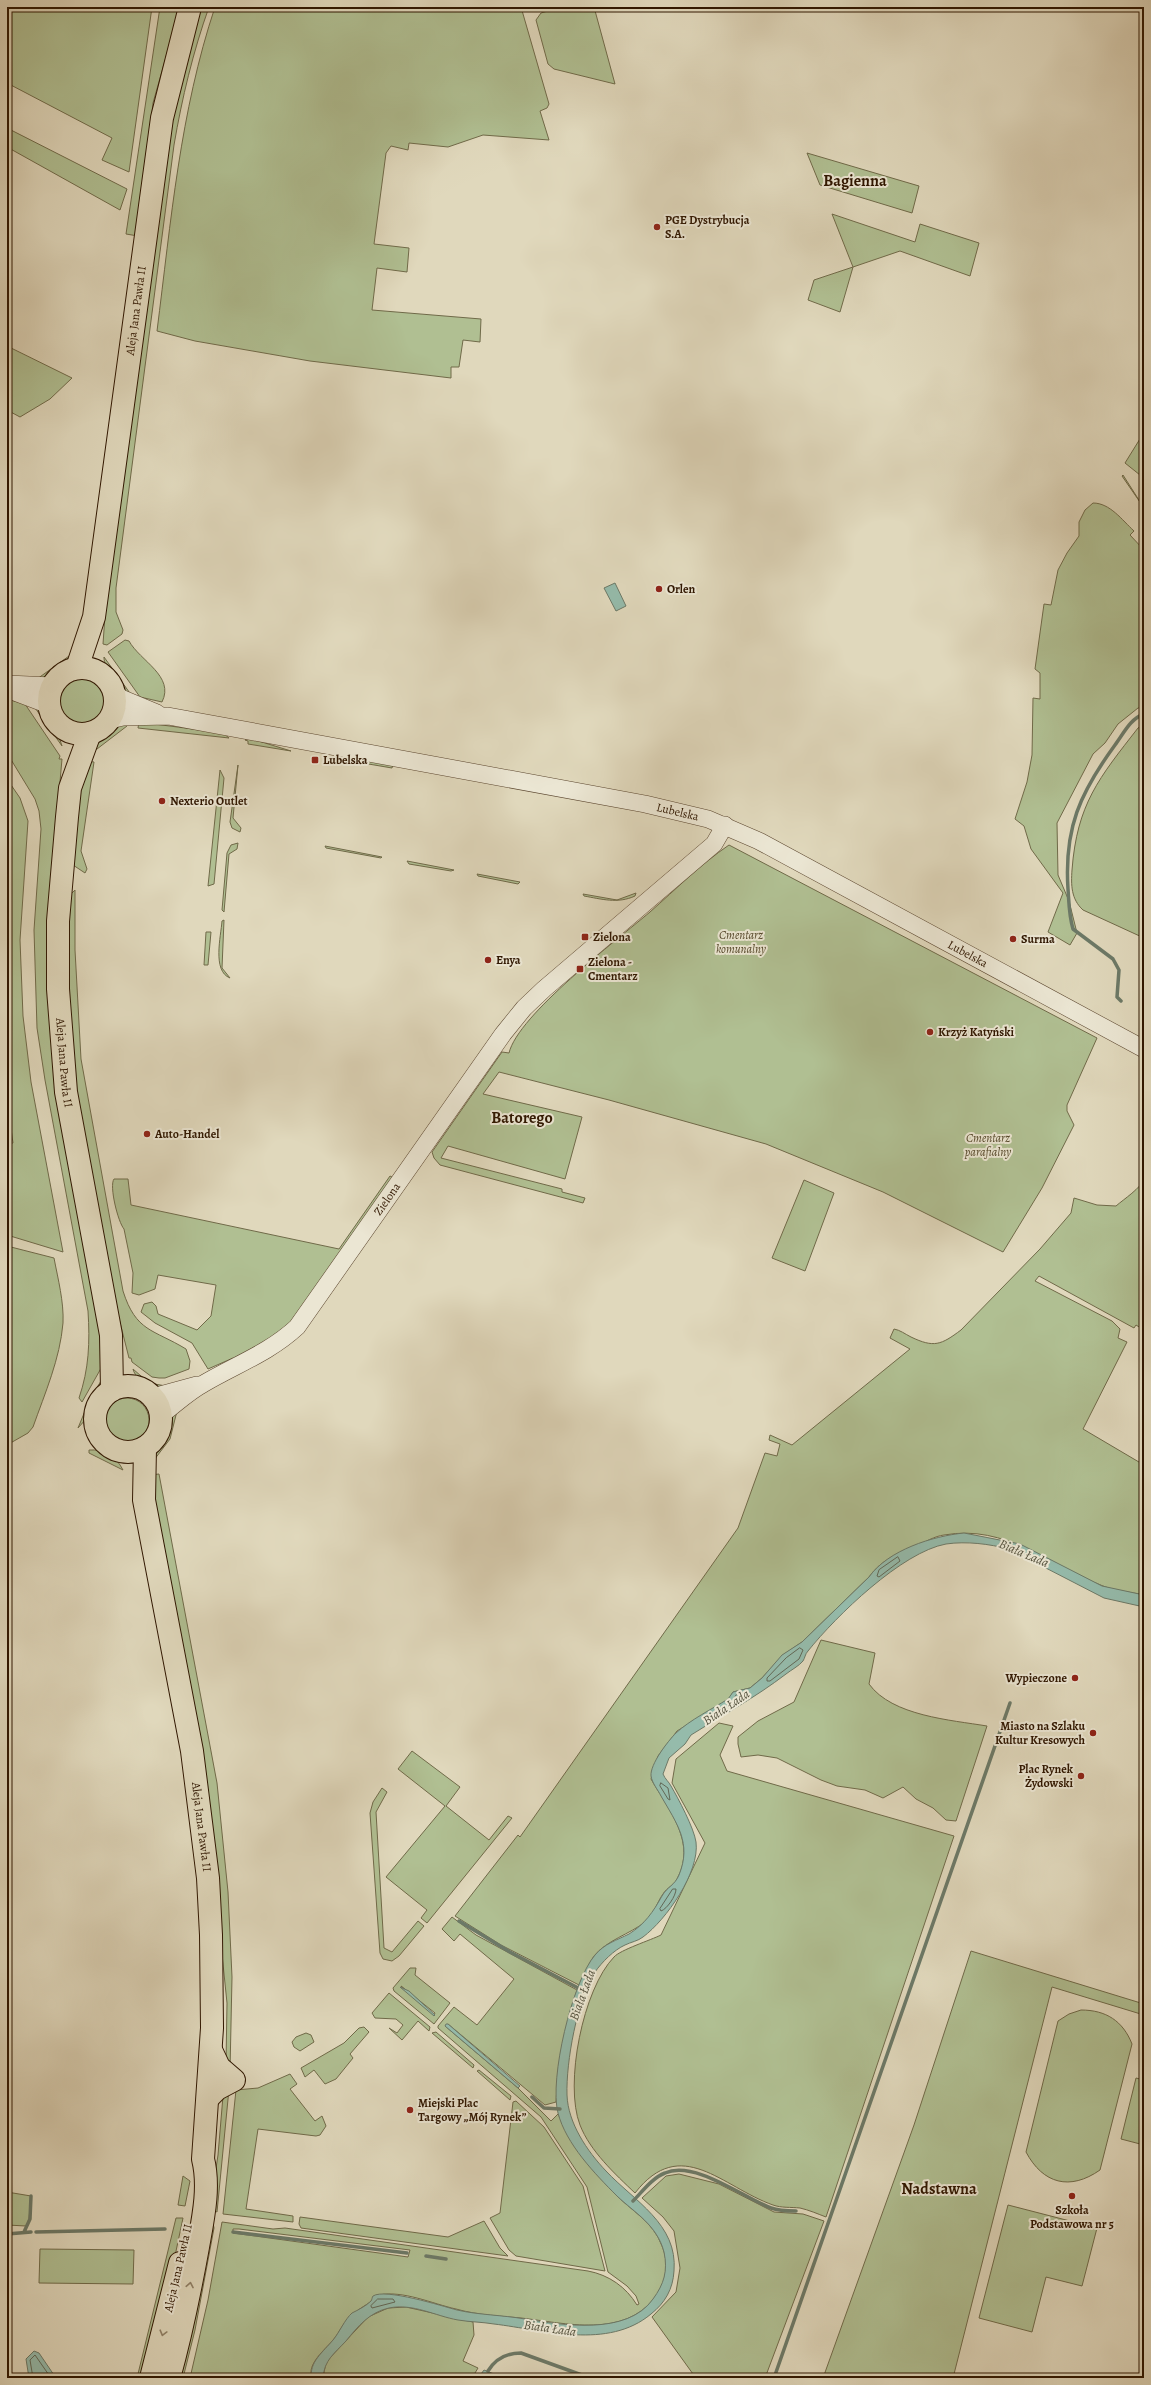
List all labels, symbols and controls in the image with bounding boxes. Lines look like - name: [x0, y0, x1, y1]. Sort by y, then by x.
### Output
- district label: Bagienna: [823, 170, 887, 192]
- place label: PGE Dystrybucja S.A.: [665, 212, 750, 242]
- marker: PGE Dystrybucja S.A.: [652, 222, 662, 232]
- street label: Aleja Jana Pawła II: [122, 265, 150, 357]
- place label: Orlen: [667, 581, 696, 597]
- marker: Orlen: [654, 584, 664, 594]
- place label: Lubelska: [323, 752, 368, 768]
- marker: Lubelska: [310, 755, 320, 765]
- place label: Nexterio Outlet: [170, 793, 247, 809]
- marker: Nexterio Outlet: [157, 796, 167, 806]
- street label: Lubelska: [655, 799, 701, 825]
- park label: Cmentarz komunalny: [716, 927, 767, 957]
- place label: Zielona: [593, 929, 631, 945]
- place label: Surma: [1021, 931, 1055, 947]
- marker: Zielona: [580, 932, 590, 942]
- marker: Surma: [1008, 934, 1018, 944]
- street label: Lubelska: [945, 936, 991, 971]
- place label: Enya: [496, 952, 521, 968]
- place label: Zielona - Cmentarz: [588, 954, 638, 984]
- marker: Enya: [483, 955, 493, 965]
- marker: Zielona - Cmentarz: [575, 964, 585, 974]
- street label: Aleja Jana Pawła II: [52, 1016, 77, 1109]
- place label: Krzyż Katyński: [938, 1024, 1014, 1040]
- marker: Krzyż Katyński: [925, 1027, 935, 1037]
- district label: Batorego: [491, 1107, 553, 1129]
- place label: Auto-Handel: [154, 1126, 220, 1142]
- marker: Auto-Handel: [142, 1129, 152, 1139]
- park label: Cmentarz parafialny: [964, 1130, 1012, 1160]
- street label: Zielona: [370, 1179, 404, 1219]
- water label: Biała Łada: [996, 1535, 1052, 1571]
- place label: Wypieczone: [1005, 1670, 1067, 1686]
- marker: Wypieczone: [1070, 1673, 1080, 1683]
- water label: Biała Łada: [699, 1685, 753, 1729]
- place label: Miasto na Szlaku Kultur Kresowych: [995, 1718, 1085, 1748]
- marker: Miasto na Szlaku Kultur Kresowych: [1088, 1728, 1098, 1738]
- place label: Plac Rynek Żydowski: [1018, 1761, 1074, 1791]
- marker: Plac Rynek Żydowski: [1076, 1771, 1086, 1781]
- street label: Aleja Jana Pawła II: [188, 1780, 215, 1872]
- water label: Biała Łada: [565, 1967, 599, 2023]
- place label: Miejski Plac Targowy „Mój Rynek”: [418, 2095, 527, 2125]
- marker: Miejski Plac Targowy „Mój Rynek”: [405, 2105, 415, 2115]
- district label: Nadstawna: [901, 2178, 977, 2200]
- marker: Szkoła Podstawowa nr 5: [1067, 2191, 1077, 2201]
- place label: Szkoła Podstawowa nr 5: [1030, 2202, 1114, 2232]
- street label: Aleja Jana Pawła II: [160, 2222, 196, 2315]
- one-way arrow: [186, 2282, 194, 2288]
- water label: Biała Łada: [523, 2316, 577, 2340]
- one-way arrow: [159, 2329, 168, 2336]

